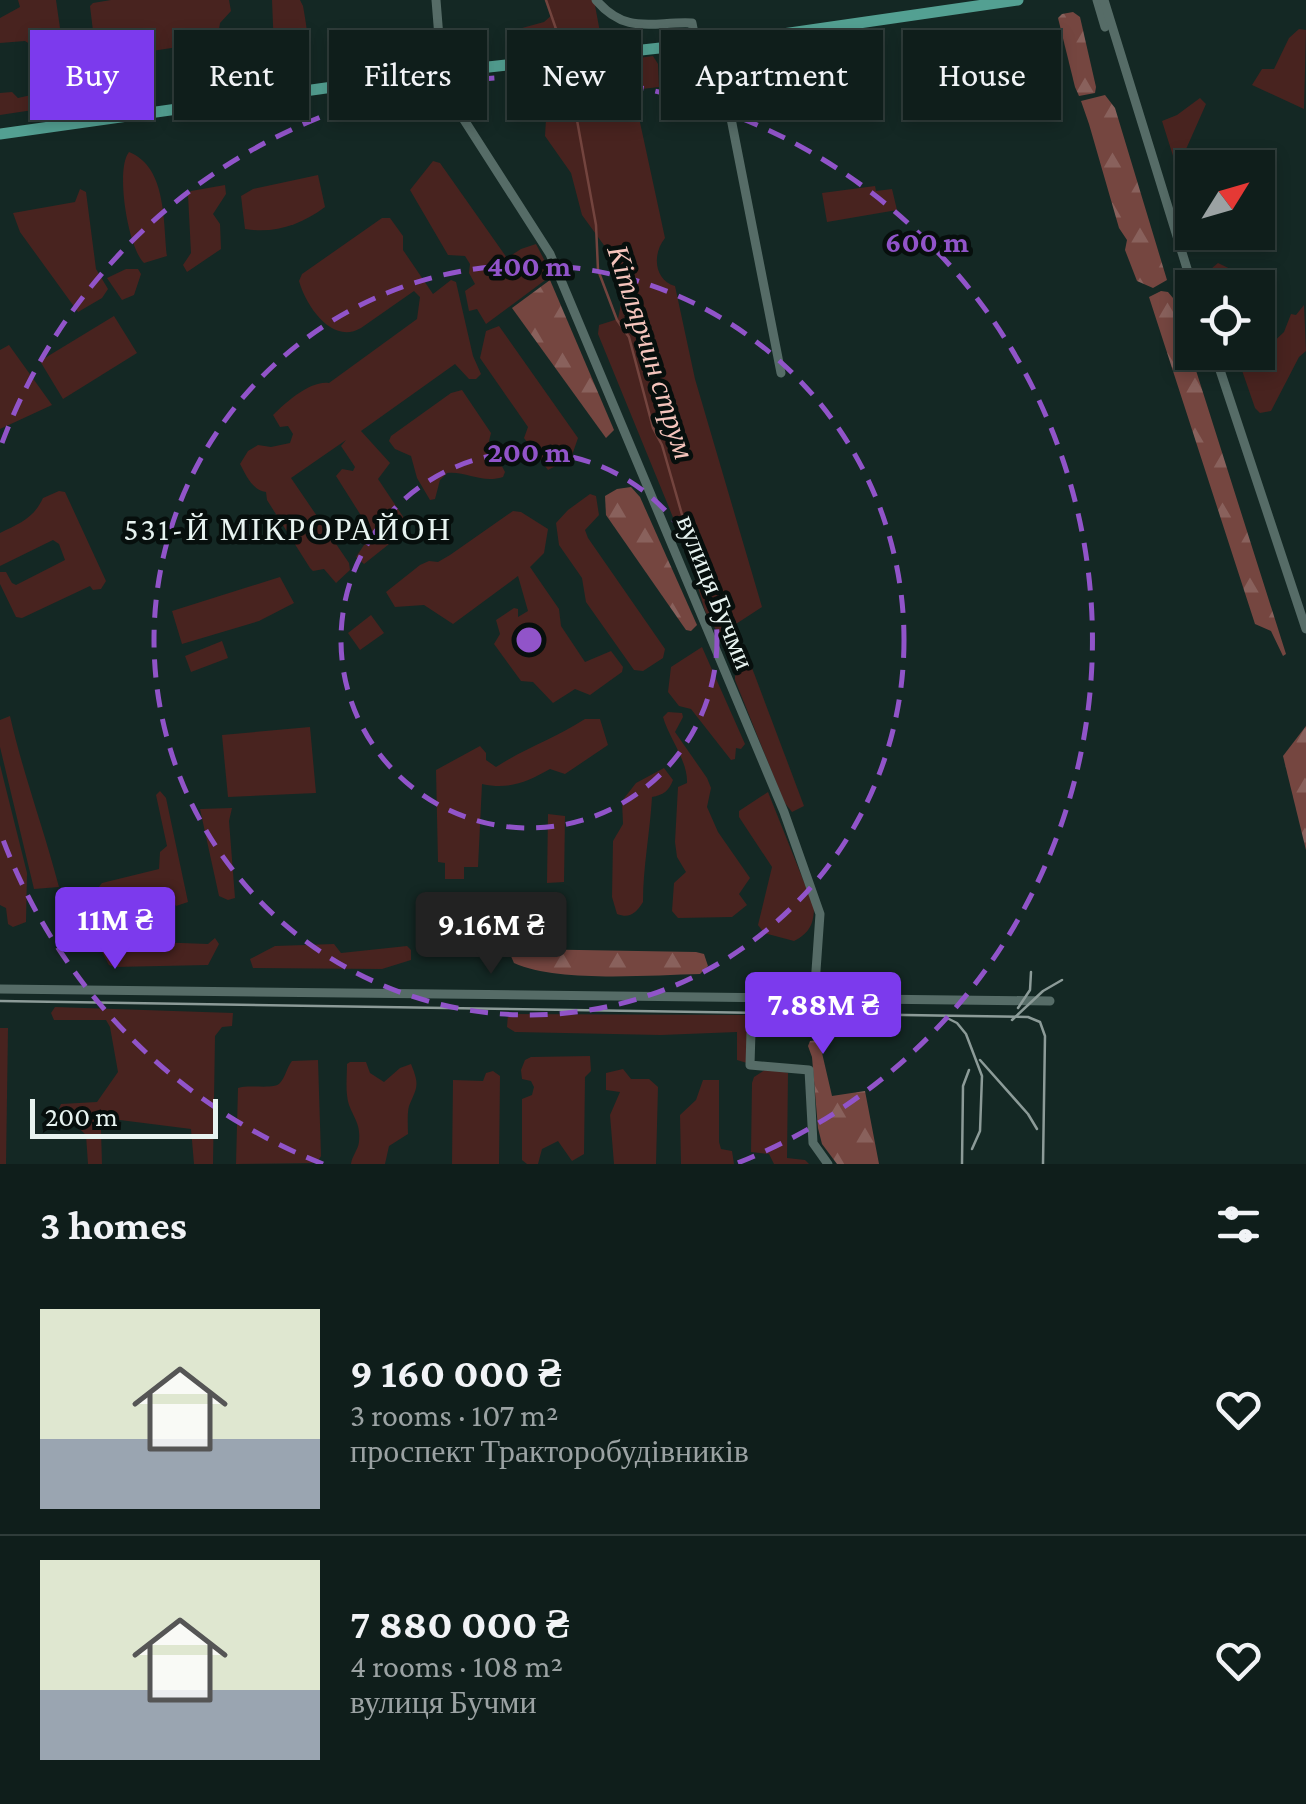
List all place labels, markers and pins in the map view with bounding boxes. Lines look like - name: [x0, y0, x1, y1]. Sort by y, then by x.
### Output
- centre of rings: [511, 622, 547, 658]
- pin: 11M ₴: [45, 887, 185, 972]
- pin: 9.16M ₴: [399, 892, 583, 977]
- pin: 7.88M ₴: [731, 972, 915, 1057]

